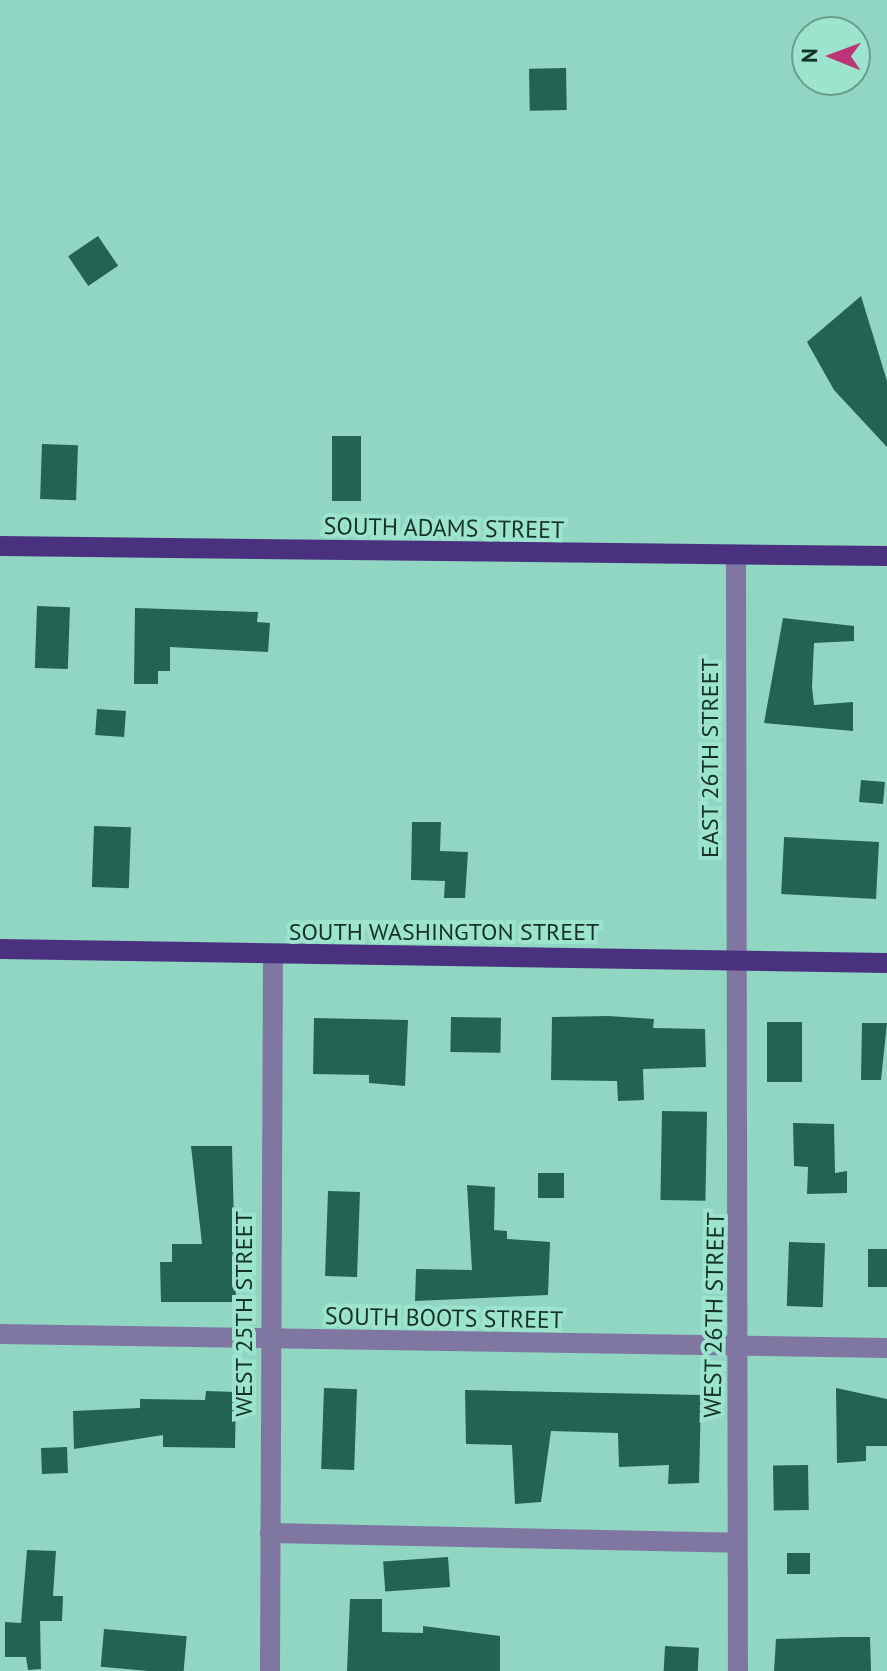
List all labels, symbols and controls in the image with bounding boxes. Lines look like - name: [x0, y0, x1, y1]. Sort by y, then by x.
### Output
- north arrow: [791, 16, 871, 96]
- text: N: [795, 48, 823, 63]
- street label: SOUTH ADAMS STREET: [323, 511, 565, 545]
- street label: EAST 26TH STREET: [696, 658, 724, 858]
- street label: SOUTH WASHINGTON STREET: [288, 918, 600, 946]
- street label: WEST 25TH STREET: [230, 1211, 258, 1417]
- street label: WEST 26TH STREET: [698, 1211, 730, 1419]
- street label: SOUTH BOOTS STREET: [325, 1302, 563, 1334]

